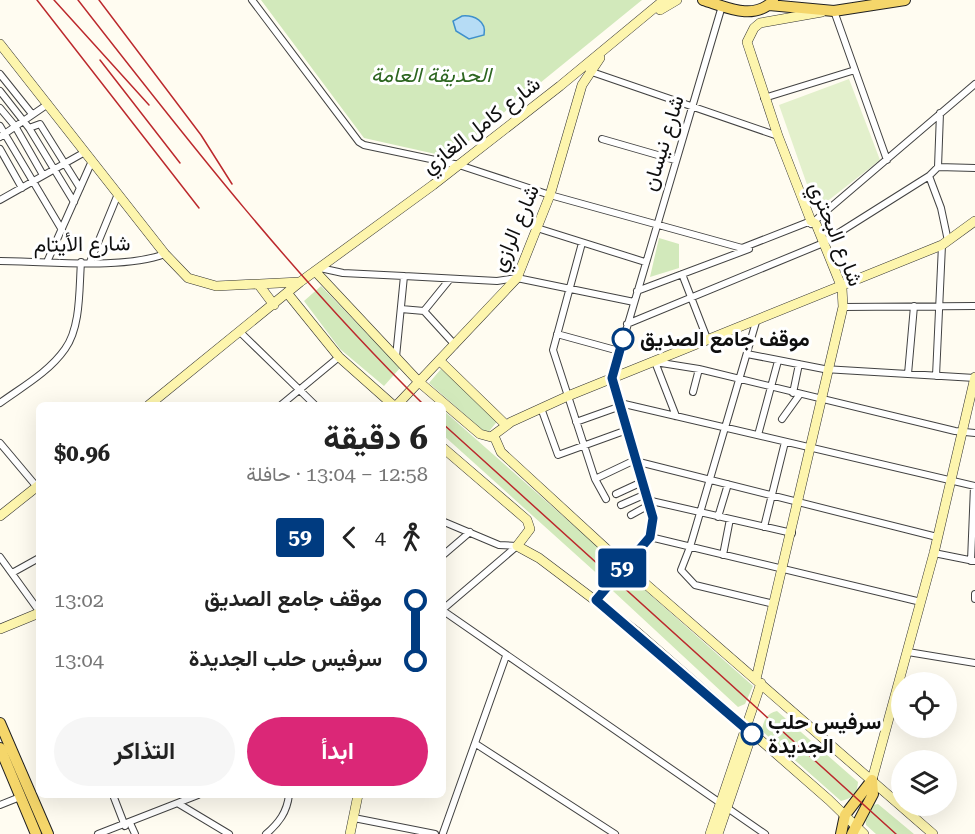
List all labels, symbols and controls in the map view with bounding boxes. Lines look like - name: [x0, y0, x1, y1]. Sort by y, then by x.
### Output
- park label: الحديقة العامة: [371, 63, 493, 87]
- street label: شارع كامل الغازي: [417, 71, 548, 183]
- street label: شارع نيسان: [637, 92, 691, 194]
- street label: شارع البحتري: [800, 178, 868, 292]
- street label: شارع الرازي: [486, 181, 549, 277]
- street label: شارع الأيتام: [33, 231, 131, 259]
- place label: موقف جامع الصديق: [640, 327, 810, 353]
- marker: موقف جامع الصديق: [612, 328, 634, 350]
- text: 6 دقيقة: [323, 418, 428, 457]
- text: $0.96: [54, 441, 110, 466]
- text: 12:58 – 13:04 · حافلة: [246, 462, 428, 486]
- icon: back: [333, 521, 366, 554]
- icon: walk: [395, 521, 428, 554]
- text: 59: [288, 525, 312, 549]
- text: 4: [375, 525, 386, 549]
- line badge: 59: [595, 548, 649, 588]
- text: 59: [610, 556, 634, 580]
- text: موقف جامع الصديق: [204, 586, 382, 611]
- text: 13:02: [54, 588, 104, 612]
- text: سرفيس حلب الجديدة: [189, 646, 382, 671]
- text: 13:04: [54, 648, 104, 672]
- map controls: [891, 672, 957, 816]
- button: locate: [891, 672, 957, 738]
- place label: سرفيس حلب الجديدة: [768, 710, 881, 758]
- button: التذاكر: [54, 717, 235, 786]
- button: ابدأ: [247, 717, 428, 786]
- marker: سرفيس حلب الجديدة: [741, 723, 763, 745]
- button: layers: [891, 750, 957, 816]

